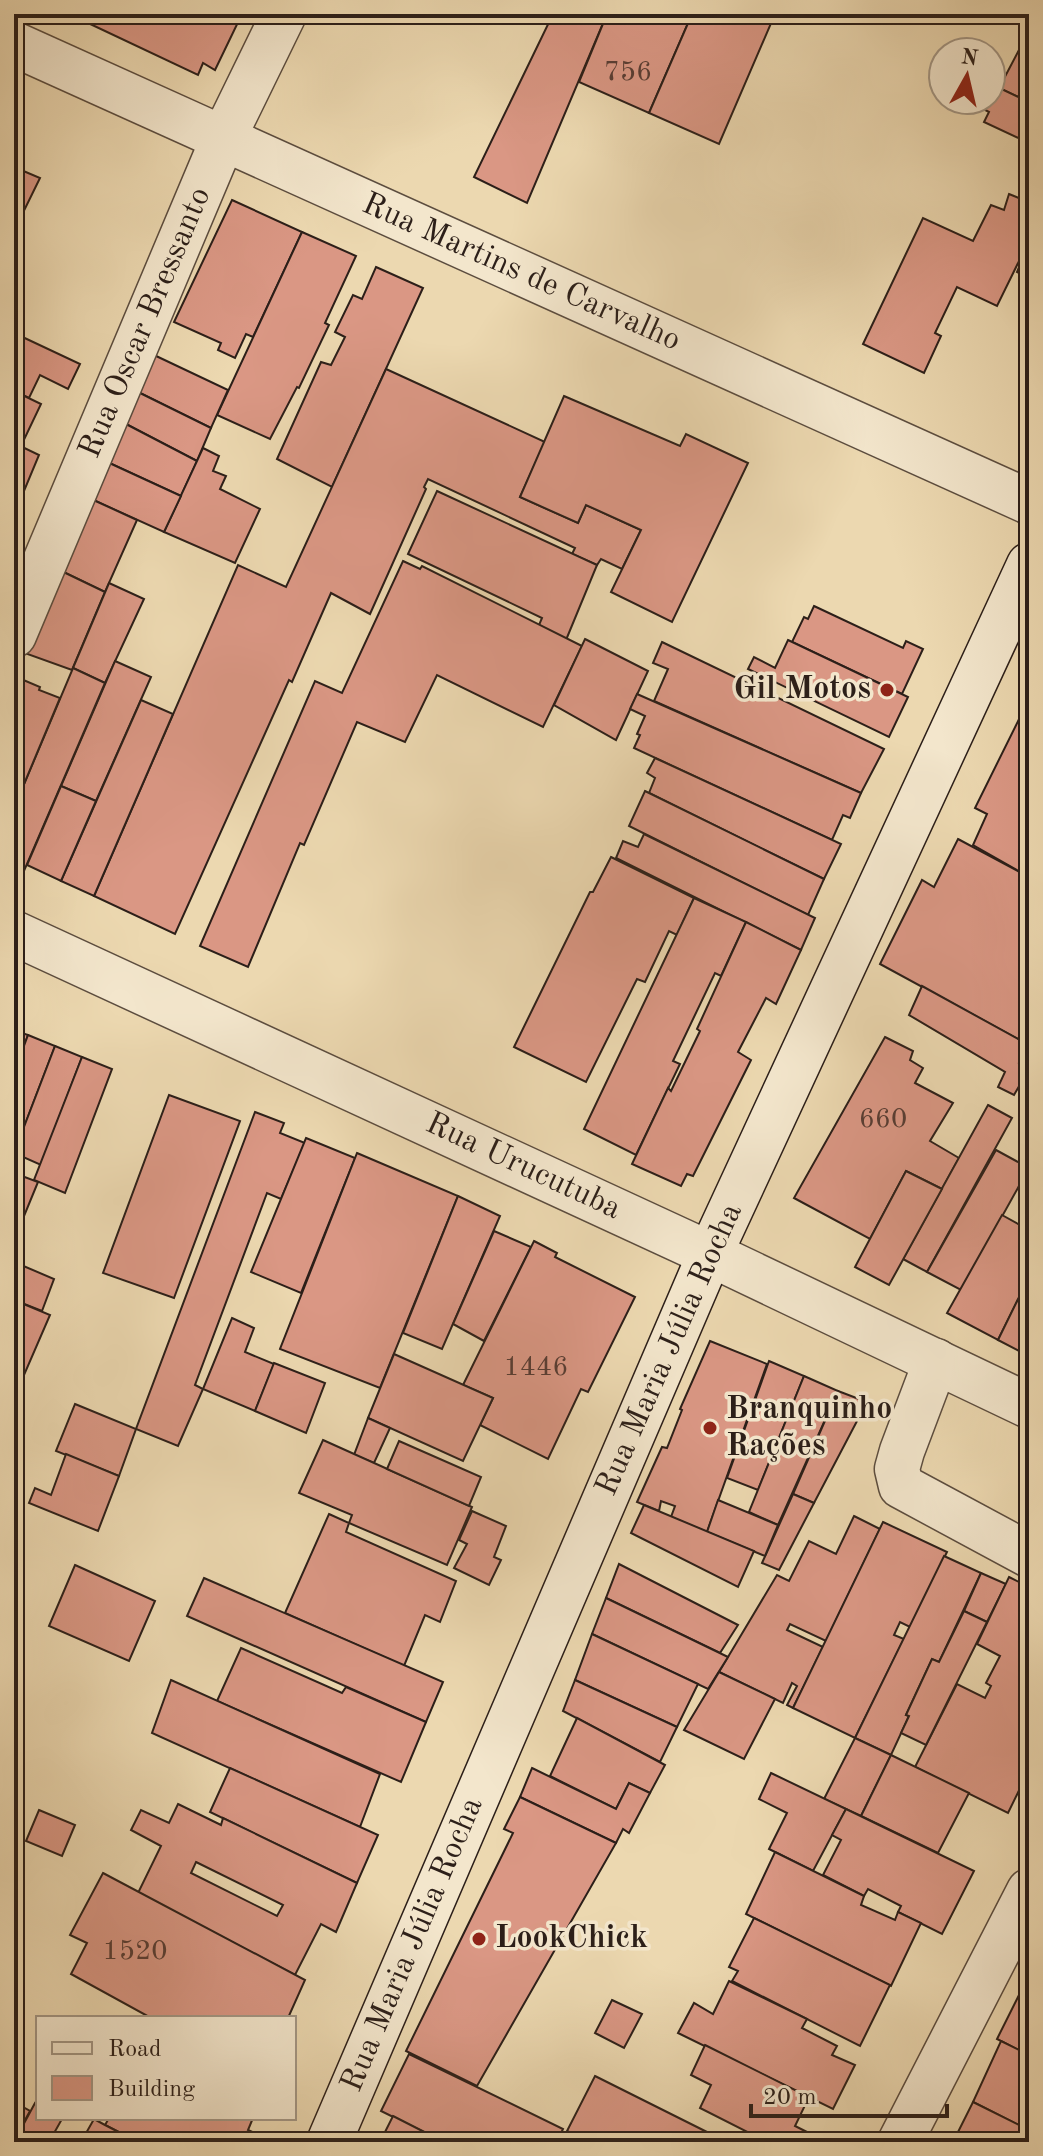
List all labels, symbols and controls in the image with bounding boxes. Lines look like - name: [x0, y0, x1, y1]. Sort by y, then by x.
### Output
- north arrow: [927, 36, 1007, 116]
- text: N: [960, 46, 980, 70]
- house number: 756: [604, 59, 652, 87]
- street label: Rua Oscar Bressanto: [74, 183, 218, 463]
- street label: Rua Martins de Carvalho: [357, 188, 685, 358]
- place label: Gil Motos: [734, 674, 871, 706]
- marker: Gil Motos: [878, 681, 896, 699]
- house number: 660: [859, 1106, 907, 1134]
- street label: Rua Urucutuba: [420, 1108, 626, 1226]
- street label: Rua Maria Júlia Rocha: [591, 1199, 749, 1501]
- house number: 1446: [504, 1354, 568, 1382]
- place label: Branquinho Rações: [726, 1394, 892, 1463]
- marker: Branquinho Rações: [701, 1419, 719, 1437]
- street label: Rua Maria Júlia Rocha: [336, 1793, 490, 2097]
- place label: LookChick: [495, 1923, 648, 1955]
- marker: LookChick: [470, 1930, 488, 1948]
- house number: 1520: [103, 1938, 167, 1966]
- legend: [36, 2016, 296, 2120]
- text: Road: [108, 2038, 161, 2062]
- scale bar: [751, 2068, 947, 2118]
- text: Building: [108, 2078, 195, 2102]
- text: 20 m: [763, 2086, 817, 2110]

